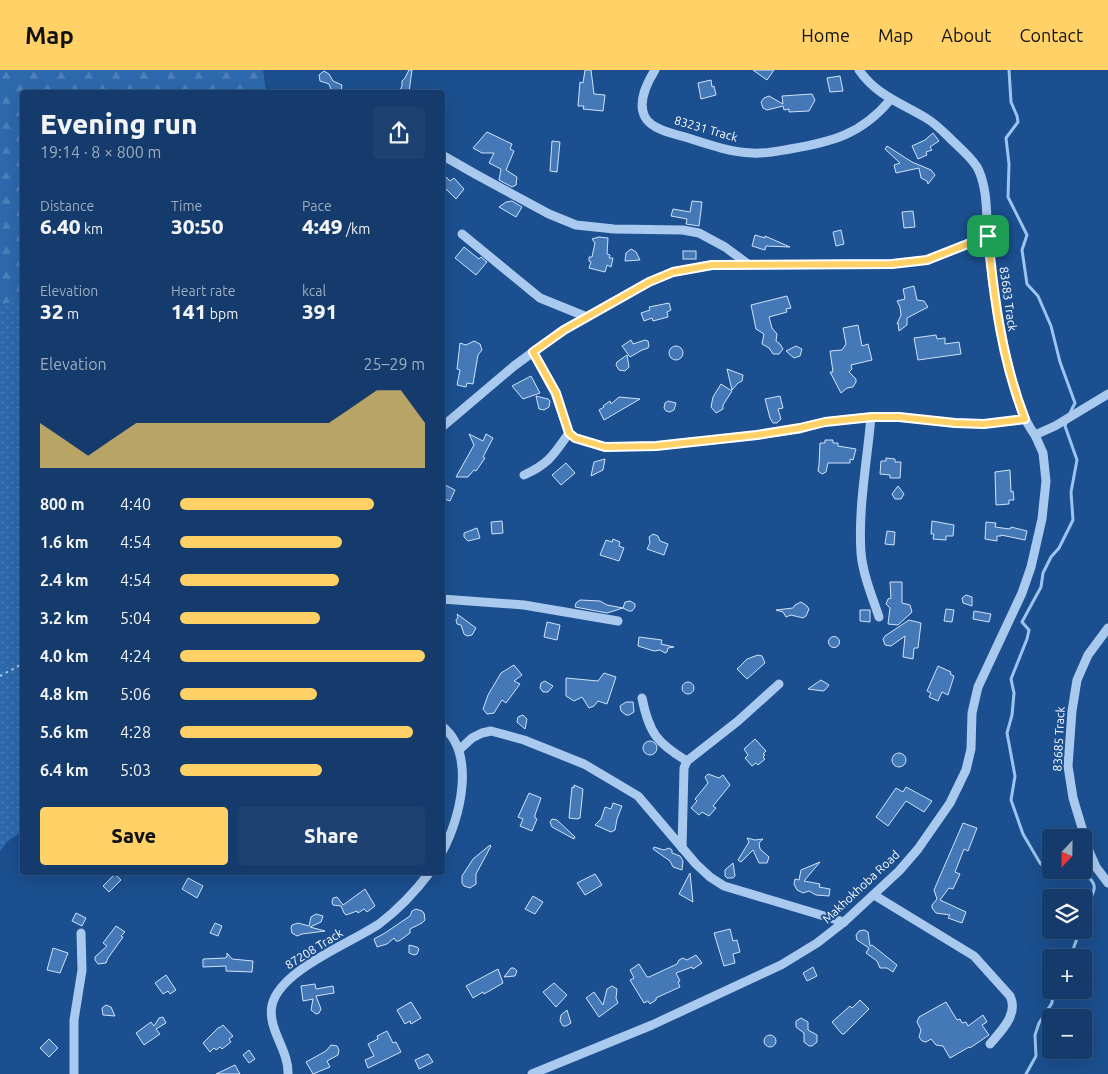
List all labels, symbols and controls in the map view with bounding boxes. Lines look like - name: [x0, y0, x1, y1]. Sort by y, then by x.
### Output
- text: Map: [25, 22, 74, 49]
- text: Home: [801, 25, 850, 45]
- text: Map: [878, 25, 913, 45]
- text: About: [941, 25, 991, 45]
- text: Contact: [1019, 25, 1083, 45]
- button: share: [373, 107, 425, 159]
- text: Evening run: [40, 108, 198, 139]
- street label: 83231 Track: [673, 113, 739, 144]
- text: 19:14 · 8 × 800 m: [40, 143, 161, 161]
- text: Distance: [40, 198, 94, 214]
- text: Time: [171, 198, 202, 214]
- text: Pace: [302, 198, 332, 214]
- text: 6.40: [40, 214, 81, 238]
- text: 30:50: [171, 214, 224, 238]
- text: 4:49: [302, 214, 343, 238]
- pin: [967, 215, 1009, 257]
- text: km: [81, 221, 103, 237]
- text: /km: [343, 221, 370, 237]
- icon: arrive: [974, 222, 1002, 250]
- street label: 83683 Track: [998, 266, 1019, 332]
- text: Elevation: [40, 283, 98, 299]
- text: Heart rate: [171, 283, 235, 299]
- text: kcal: [302, 283, 326, 299]
- text: 32: [40, 299, 64, 323]
- text: 141: [171, 299, 207, 323]
- text: 391: [302, 299, 338, 323]
- text: m: [64, 306, 79, 322]
- text: bpm: [207, 306, 238, 322]
- text: Elevation: [40, 355, 107, 373]
- text: 25–29 m: [363, 355, 425, 373]
- text: 800 m: [40, 495, 85, 513]
- text: 4:40: [120, 495, 151, 513]
- text: 1.6 km: [40, 533, 89, 551]
- text: 4:54: [120, 533, 151, 551]
- text: 2.4 km: [40, 571, 89, 589]
- text: 4:54: [120, 571, 151, 589]
- text: 3.2 km: [40, 609, 89, 627]
- text: 5:04: [120, 609, 151, 627]
- text: 4.0 km: [40, 647, 89, 665]
- text: 4:24: [120, 647, 151, 665]
- text: 4.8 km: [40, 685, 89, 703]
- text: 5:06: [120, 685, 151, 703]
- street label: 83685 Track: [1050, 706, 1067, 772]
- text: 5.6 km: [40, 723, 89, 741]
- text: 4:28: [120, 723, 151, 741]
- text: 6.4 km: [40, 761, 89, 779]
- text: 5:03: [120, 761, 151, 779]
- button: Save: [40, 807, 228, 865]
- button: Share: [238, 807, 425, 865]
- north arrow: [1042, 829, 1092, 879]
- map controls: [1042, 829, 1092, 1059]
- street label: Makhokhoba Road: [820, 848, 902, 926]
- button: layers: [1042, 889, 1092, 939]
- street label: 87208 Track: [283, 926, 345, 971]
- button: +: [1042, 949, 1092, 999]
- button: −: [1042, 1009, 1092, 1059]

